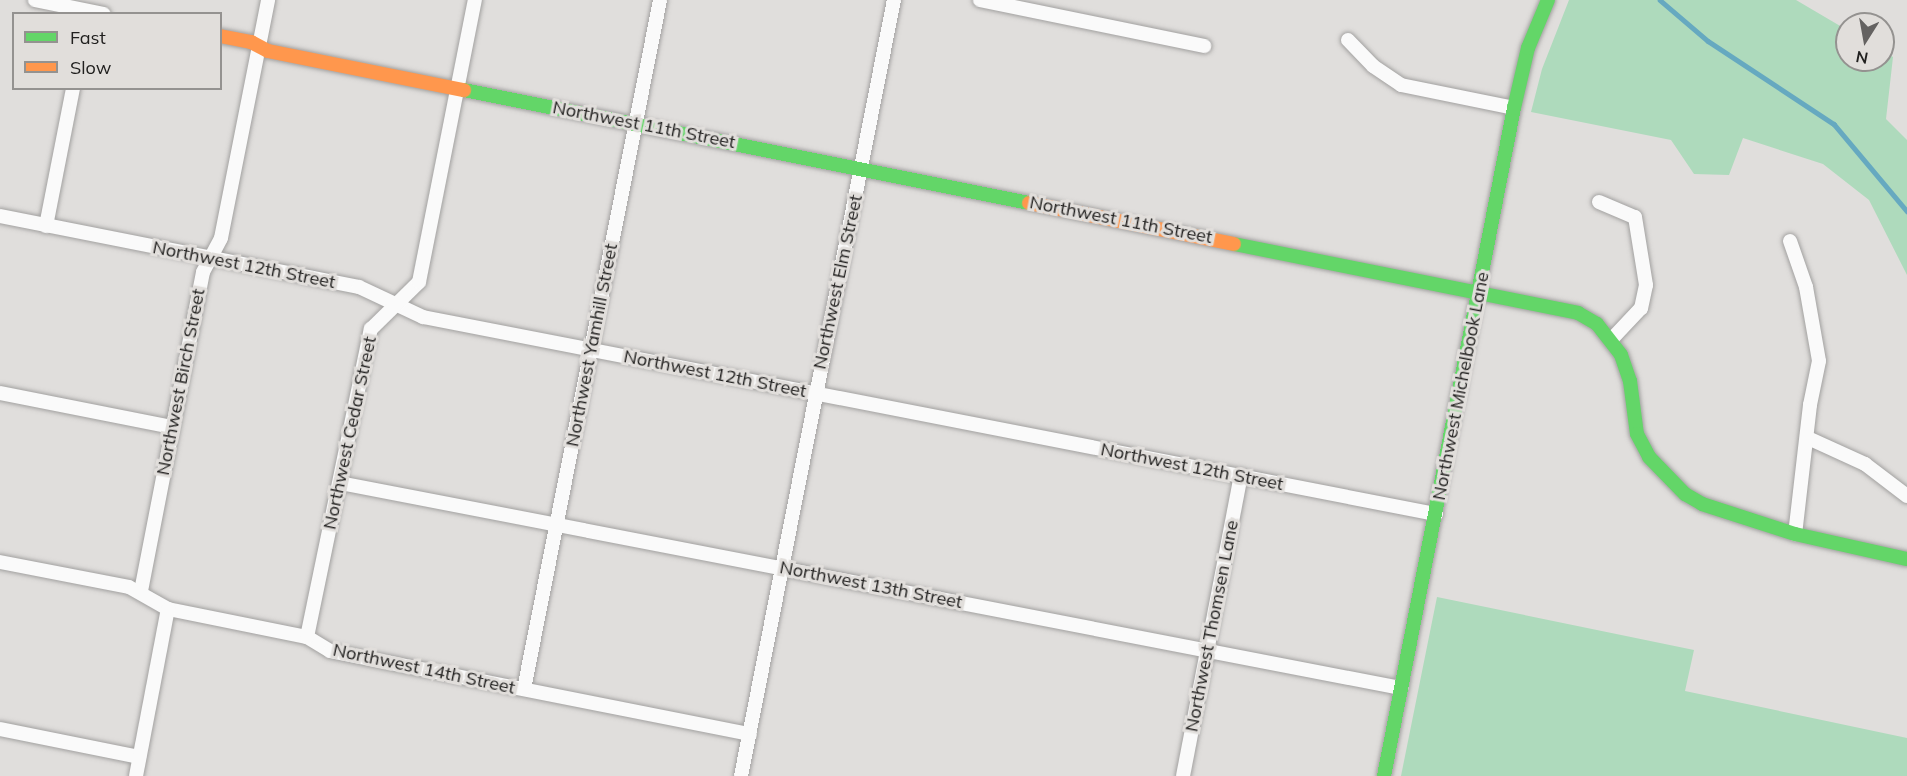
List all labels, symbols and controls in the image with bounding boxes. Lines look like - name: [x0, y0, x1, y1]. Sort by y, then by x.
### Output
- legend: [12, 12, 222, 90]
- north arrow: [1835, 12, 1895, 72]
- text: Fast: [70, 26, 106, 49]
- text: N: [1854, 47, 1870, 69]
- text: Slow: [70, 56, 111, 79]
- street label: Northwest 11th Street: [551, 97, 737, 153]
- street label: Northwest 11th Street: [1028, 192, 1214, 248]
- street label: Northwest Elm Street: [809, 193, 867, 371]
- street label: Northwest 12th Street: [151, 237, 337, 293]
- street label: Northwest Yamhill Street: [562, 242, 622, 448]
- street label: Northwest Michelbook Lane: [1428, 270, 1494, 502]
- street label: Northwest Birch Street: [152, 287, 210, 477]
- street label: Northwest Cedar Street: [319, 335, 381, 531]
- street label: Northwest 12th Street: [622, 346, 808, 402]
- street label: Northwest 12th Street: [1099, 439, 1285, 495]
- street label: Northwest Thomsen Lane: [1181, 518, 1243, 734]
- street label: Northwest 13th Street: [778, 557, 964, 613]
- street label: Northwest 14th Street: [331, 639, 517, 699]

